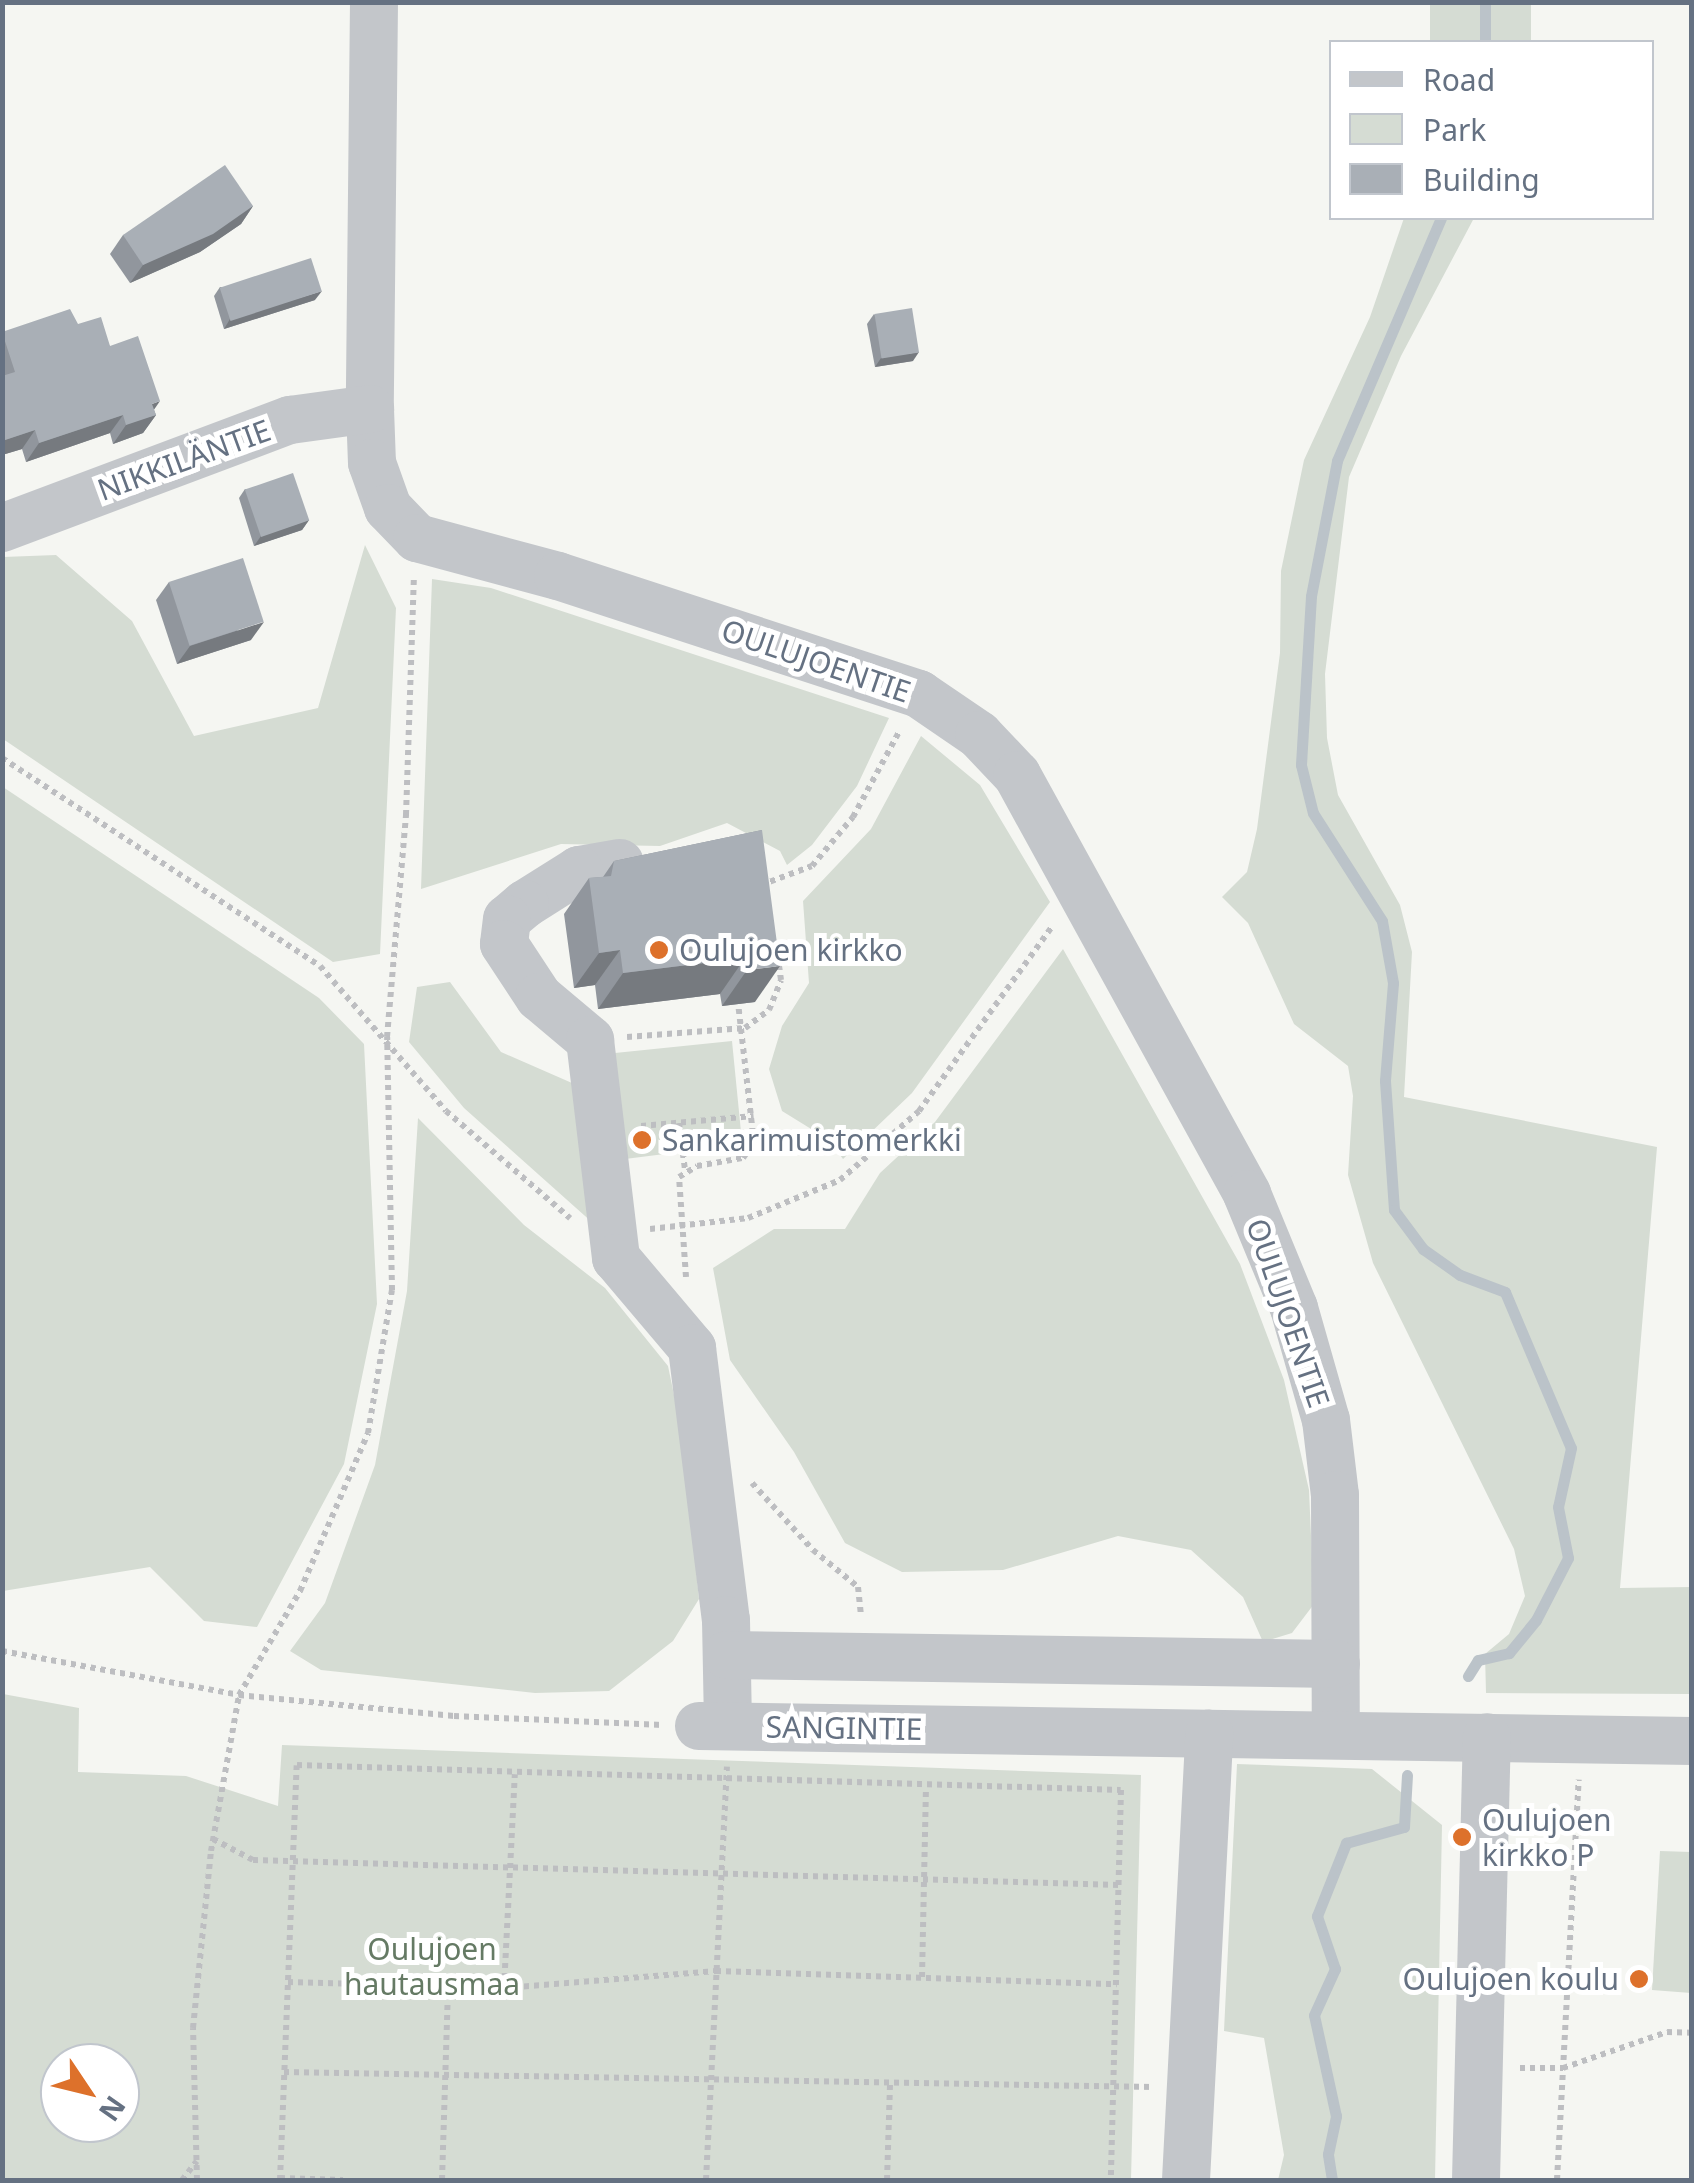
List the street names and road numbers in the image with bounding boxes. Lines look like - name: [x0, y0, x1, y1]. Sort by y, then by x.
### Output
- street label: NIKKILÄNTIE: [93, 412, 275, 508]
- street label: OULUJOENTIE: [717, 612, 915, 710]
- street label: OULUJOENTIE: [1239, 1214, 1337, 1412]
- street label: SANGINTIE: [765, 1709, 923, 1747]

